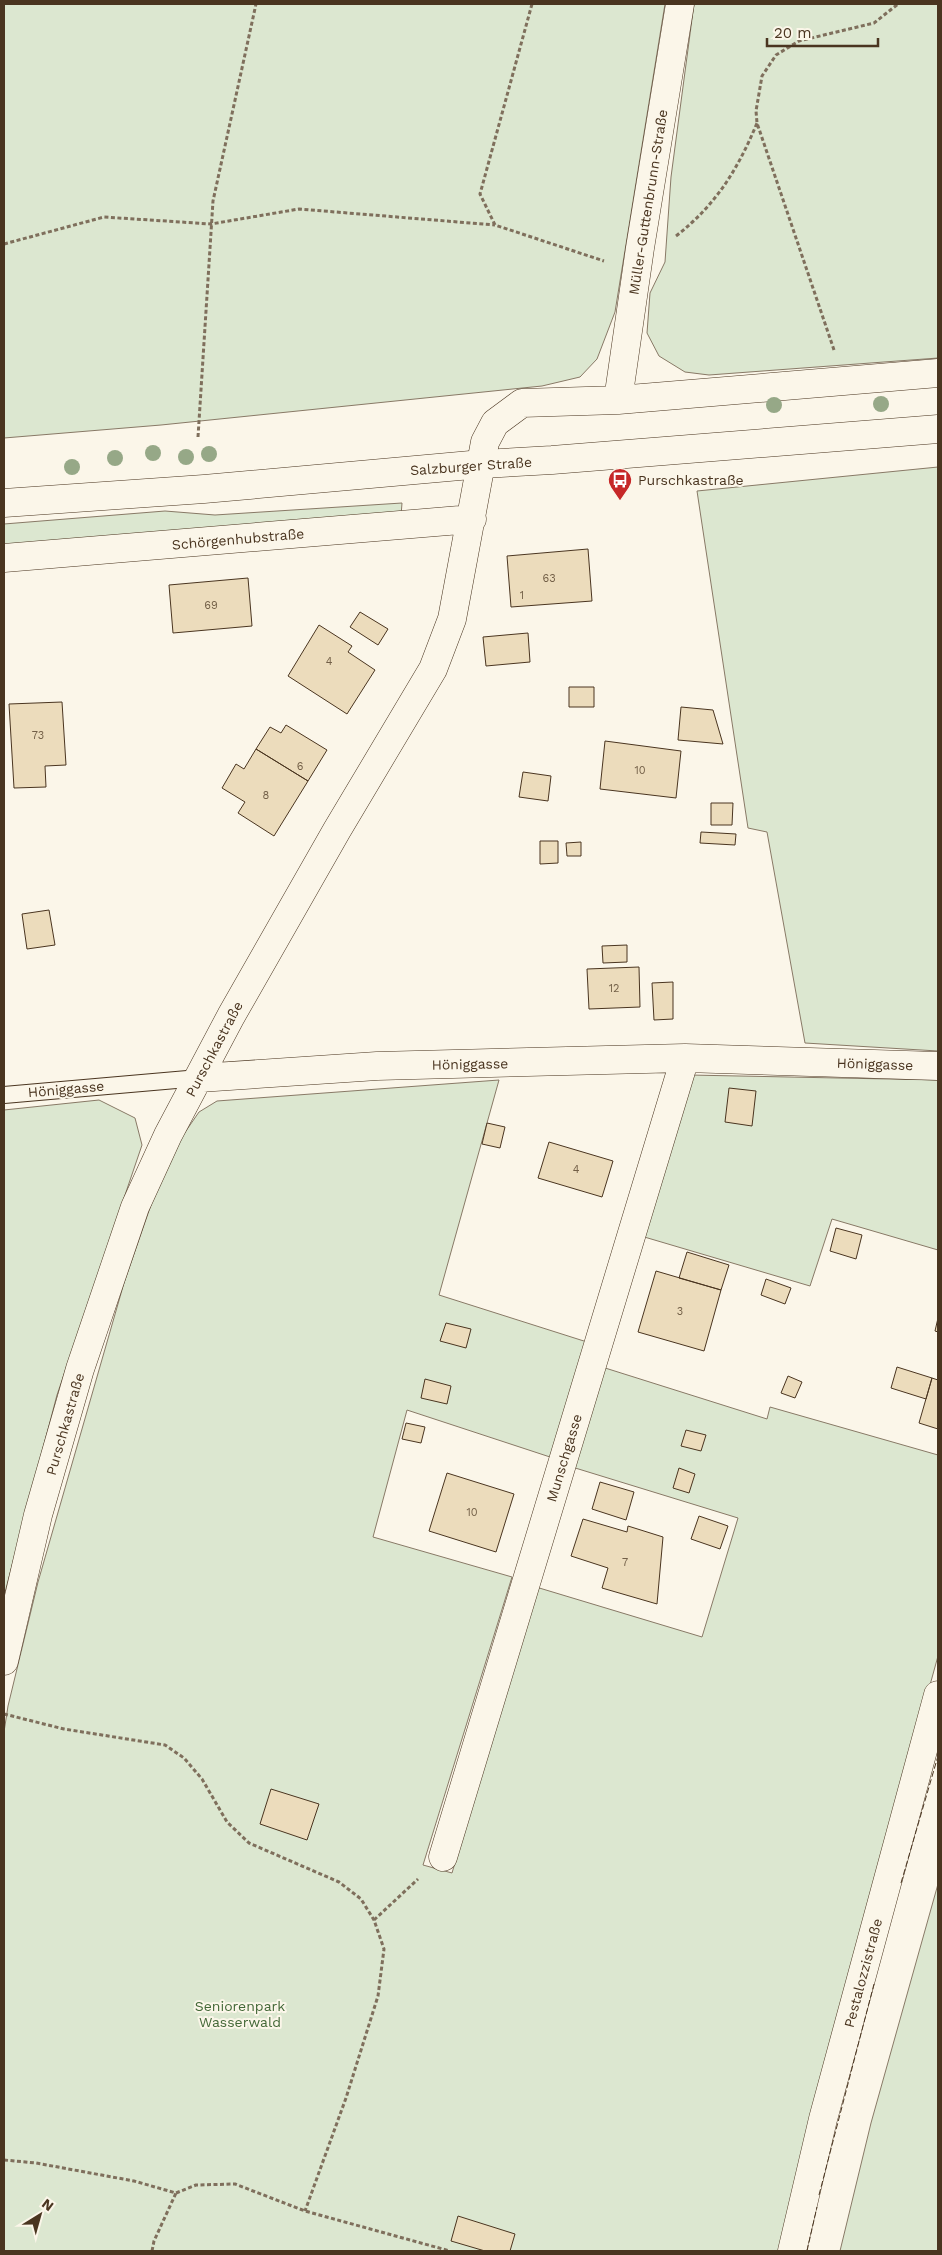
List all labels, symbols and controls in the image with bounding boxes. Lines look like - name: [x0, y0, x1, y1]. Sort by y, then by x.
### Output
- scale bar: [767, 15, 878, 47]
- text: 20 m: [774, 24, 812, 42]
- street label: Müller-Guttenbrunn-Straße: [625, 108, 671, 296]
- street label: Salzburger Straße: [410, 454, 532, 478]
- bus stop icon: Purschkastraße: [607, 467, 633, 501]
- place label: Purschkastraße: [638, 472, 744, 488]
- street label: Schörgenhubstraße: [171, 525, 305, 553]
- house number: 63: [542, 572, 556, 585]
- house number: 1: [520, 589, 524, 602]
- house number: 69: [204, 599, 218, 612]
- house number: 4: [326, 655, 333, 668]
- house number: 73: [32, 729, 44, 742]
- house number: 6: [297, 760, 304, 773]
- house number: 10: [634, 764, 646, 777]
- house number: 8: [263, 789, 270, 802]
- house number: 12: [609, 982, 619, 995]
- street label: Purschkastraße: [182, 999, 246, 1099]
- street label: Höniggasse: [432, 1055, 508, 1073]
- street label: Höniggasse: [836, 1055, 914, 1073]
- street label: Höniggasse: [27, 1078, 105, 1100]
- house number: 4: [573, 1163, 580, 1176]
- house number: 3: [677, 1305, 683, 1318]
- street label: Purschkastraße: [43, 1371, 87, 1477]
- street label: Munschgasse: [543, 1412, 585, 1504]
- house number: 10: [466, 1506, 478, 1519]
- house number: 7: [622, 1556, 628, 1569]
- street label: Pestalozzistraße: [841, 1917, 885, 2029]
- park label: Seniorenpark Wasserwald: [195, 1998, 285, 2030]
- north arrow: [15, 2190, 65, 2240]
- text: N: [39, 2195, 57, 2214]

